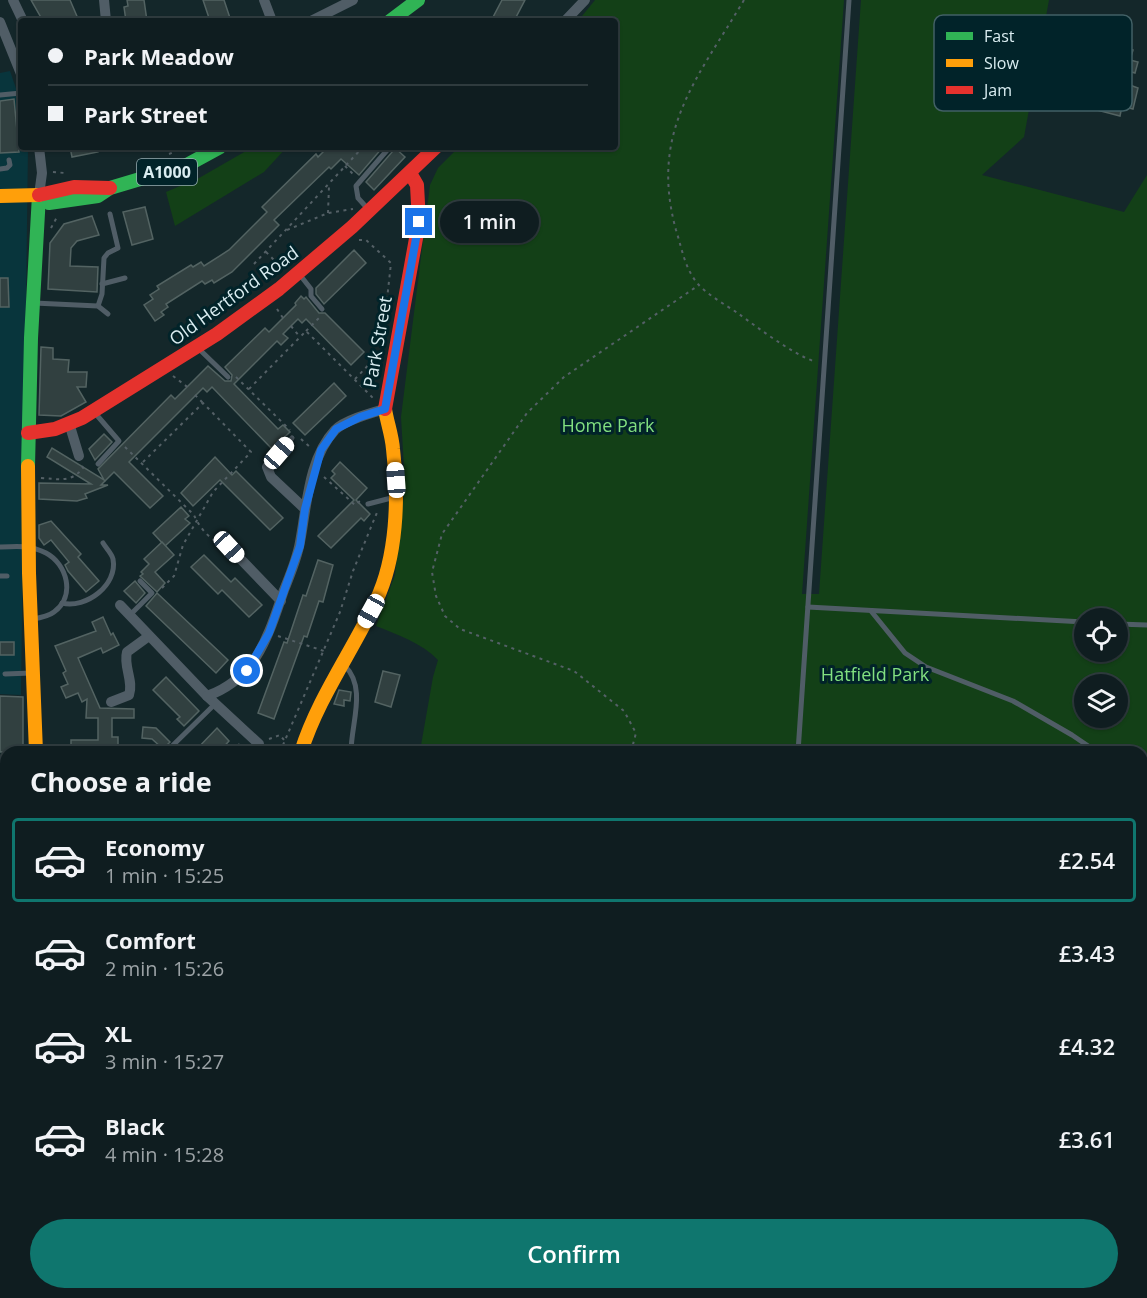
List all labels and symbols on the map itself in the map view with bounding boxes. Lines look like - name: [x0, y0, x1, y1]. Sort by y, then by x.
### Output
- legend: [934, 15, 1132, 111]
- text: Fast: [984, 25, 1015, 47]
- text: Slow: [984, 52, 1019, 74]
- text: Jam: [982, 79, 1012, 101]
- road number: A1000: [137, 159, 197, 185]
- callout: 1 min: [440, 201, 539, 243]
- route end: [405, 208, 432, 235]
- street label: Old Hertford Road: [164, 240, 303, 350]
- street label: Park Street: [357, 294, 397, 390]
- park label: Home Park: [561, 413, 655, 437]
- car: [260, 434, 298, 472]
- car: [386, 461, 406, 499]
- car: [210, 528, 248, 566]
- car: [354, 591, 388, 631]
- route start: [233, 657, 260, 684]
- park label: Hatfield Park: [821, 662, 930, 686]

